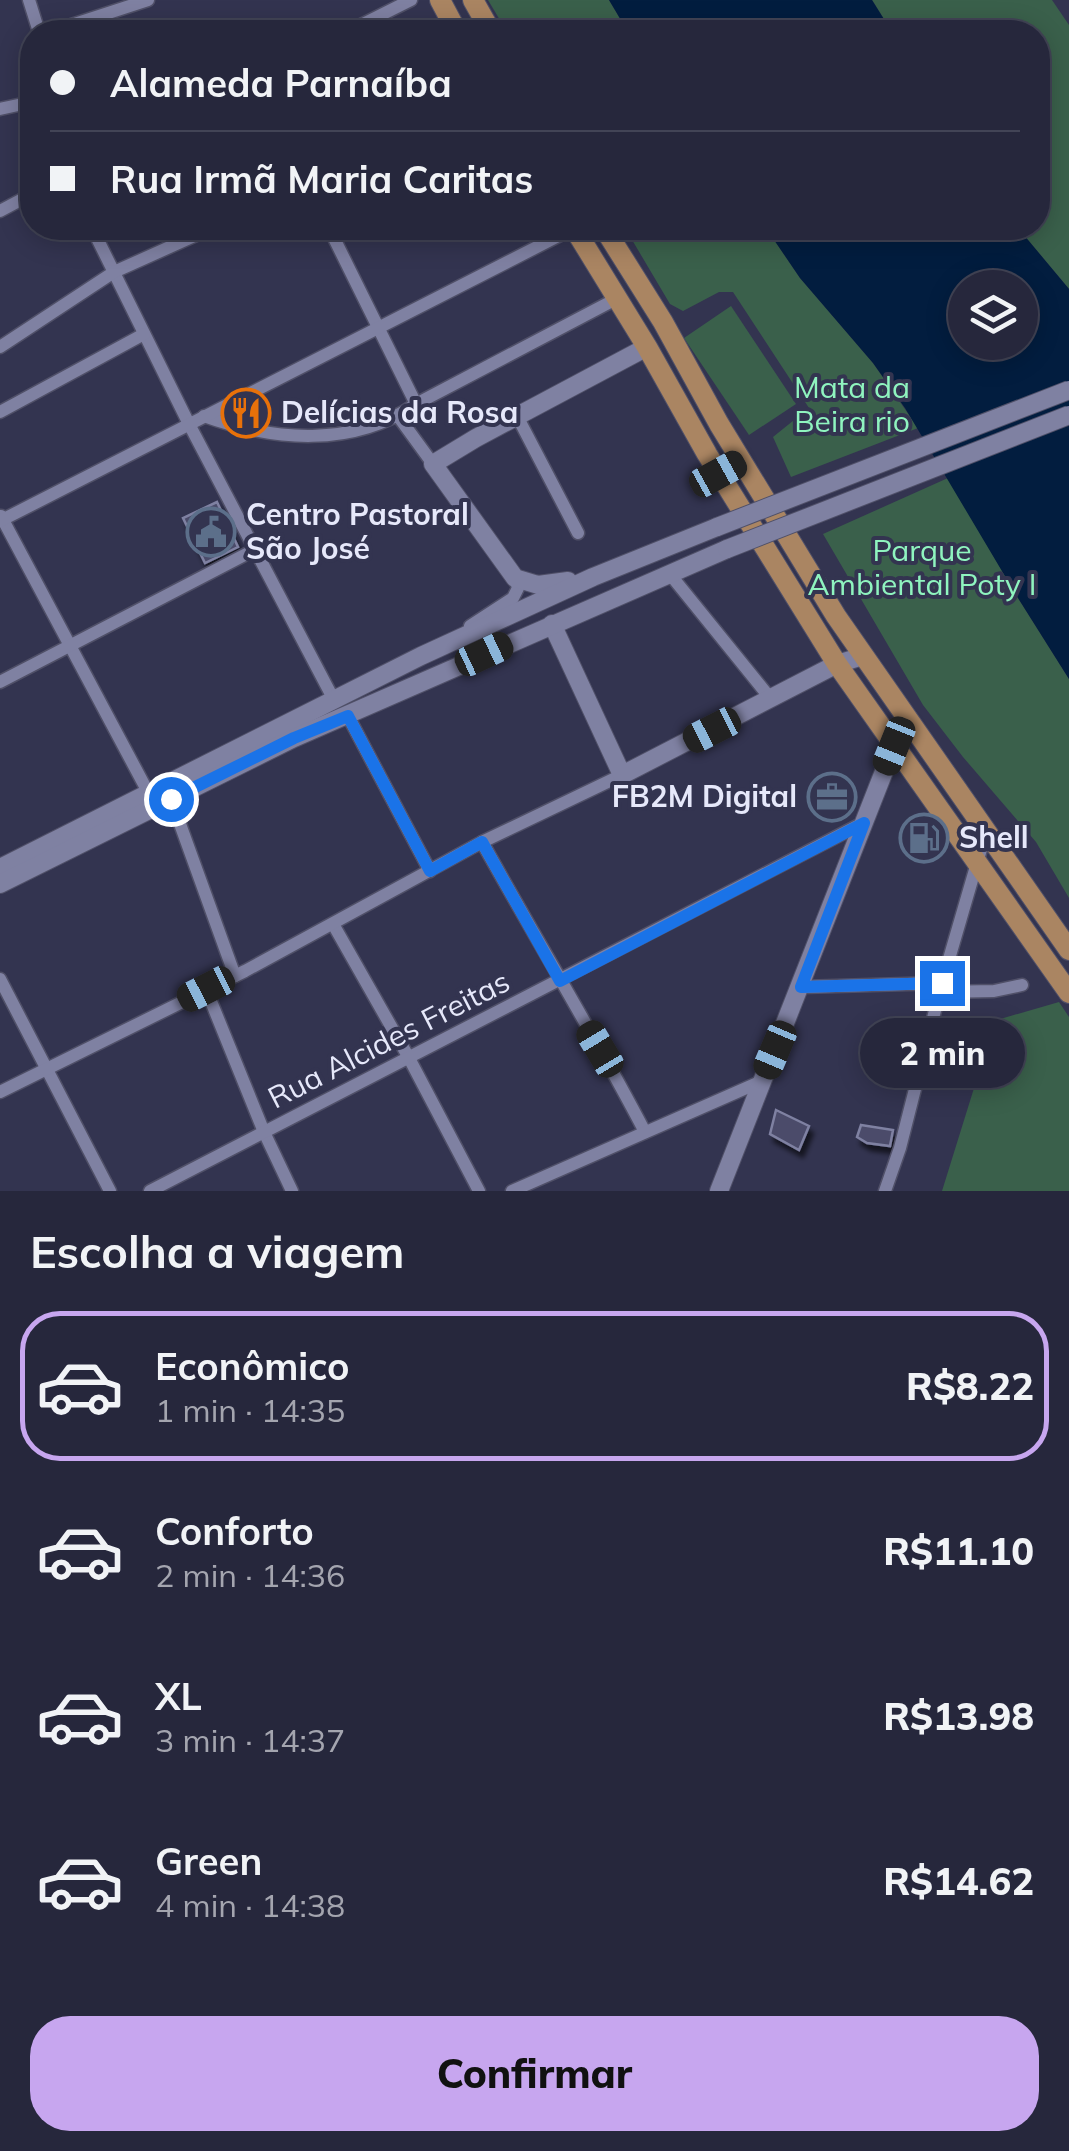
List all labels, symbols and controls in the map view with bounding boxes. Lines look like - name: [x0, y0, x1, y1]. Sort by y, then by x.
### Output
- text: Alameda Parnaíba: [110, 59, 452, 107]
- text: Rua Irmã Maria Caritas: [110, 155, 533, 203]
- map controls: [948, 270, 1038, 360]
- button: layers: [948, 270, 1038, 360]
- park label: Mata da Beira rio: [794, 368, 910, 440]
- restaurant icon: Delícias da Rosa: [220, 387, 272, 439]
- place label: Delícias da Rosa: [281, 393, 518, 431]
- car: [684, 446, 752, 502]
- place label: Centro Pastoral São José: [246, 495, 469, 567]
- public building icon: Centro Pastoral São José: [185, 506, 237, 558]
- park label: Parque Ambiental Poty I: [808, 531, 1036, 603]
- car: [450, 628, 518, 680]
- car: [678, 703, 746, 757]
- car: [869, 713, 919, 779]
- office icon: FB2M Digital: [806, 771, 858, 823]
- route start: [149, 777, 194, 822]
- place label: FB2M Digital: [612, 777, 797, 815]
- fuel station icon: Shell: [898, 812, 950, 864]
- place label: Shell: [959, 818, 1029, 856]
- route end: [920, 961, 965, 1006]
- car: [172, 962, 240, 1016]
- street label: Rua Alcides Freitas: [261, 962, 516, 1116]
- car: [572, 1016, 628, 1082]
- car: [749, 1017, 801, 1083]
- callout: 2 min: [860, 1018, 1024, 1088]
- text: 2 min: [900, 1033, 985, 1073]
- text: Escolha a viagem: [30, 1223, 405, 1279]
- icon: car: [35, 1341, 125, 1431]
- text: Econômico: [155, 1342, 350, 1390]
- text: R$8.22: [906, 1362, 1034, 1410]
- text: 1 min · 14:35: [155, 1390, 345, 1430]
- icon: car: [35, 1506, 125, 1596]
- text: Conforto: [155, 1507, 314, 1555]
- text: R$11.10: [883, 1527, 1034, 1575]
- text: 2 min · 14:36: [155, 1555, 345, 1595]
- icon: car: [35, 1671, 125, 1761]
- text: XL: [155, 1672, 202, 1720]
- text: R$13.98: [883, 1692, 1034, 1740]
- text: 3 min · 14:37: [155, 1720, 345, 1760]
- icon: car: [35, 1836, 125, 1926]
- text: Green: [155, 1837, 262, 1885]
- text: R$14.62: [883, 1857, 1034, 1905]
- text: 4 min · 14:38: [155, 1885, 345, 1925]
- button: Confirmar: [30, 2016, 1039, 2131]

